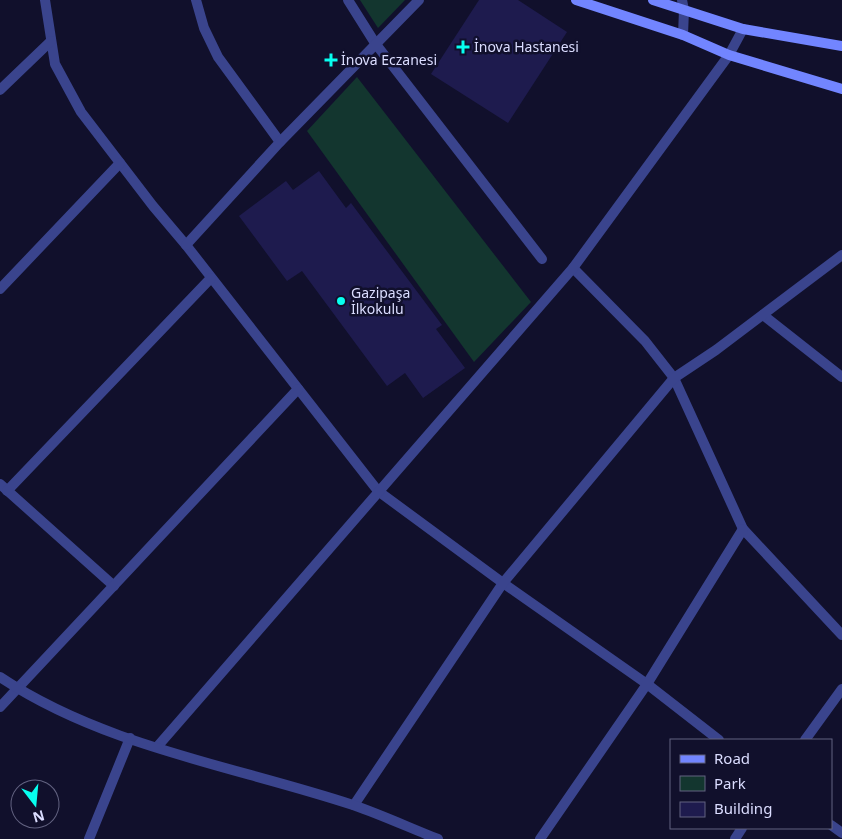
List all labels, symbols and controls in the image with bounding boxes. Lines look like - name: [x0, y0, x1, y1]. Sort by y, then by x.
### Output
- place label: İnova Hastanesi: [474, 37, 579, 56]
- marker: İnova Hastanesi: [456, 40, 470, 54]
- place label: İnova Eczanesi: [341, 50, 437, 69]
- marker: İnova Eczanesi: [325, 54, 337, 66]
- place label: Gazipaşa İlkokulu: [351, 283, 410, 318]
- marker: Gazipaşa İlkokulu: [335, 295, 347, 307]
- legend: [670, 739, 832, 829]
- text: Road: [714, 748, 750, 768]
- text: Park: [714, 773, 746, 793]
- north arrow: [10, 779, 60, 829]
- text: Building: [714, 798, 772, 818]
- text: N: [31, 806, 47, 828]

